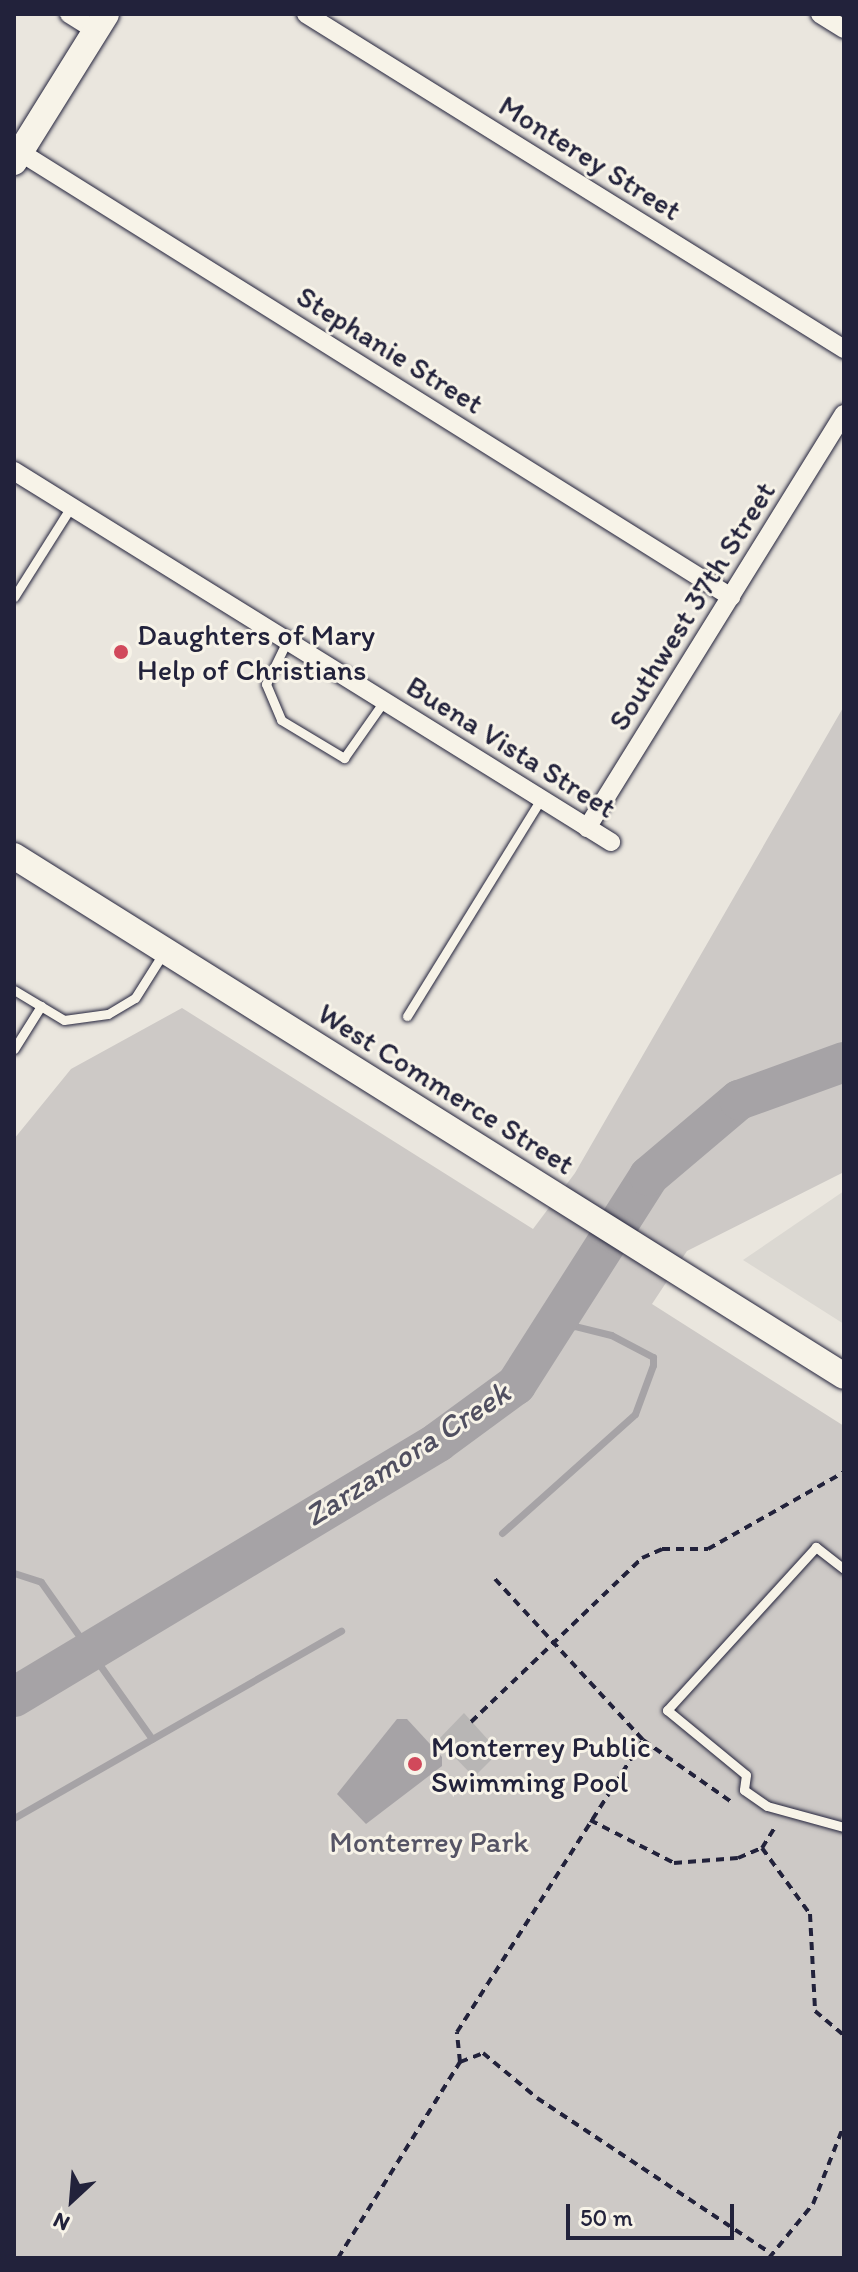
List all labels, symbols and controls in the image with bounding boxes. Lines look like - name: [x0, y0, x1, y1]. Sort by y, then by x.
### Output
- street label: Monterey Street: [492, 88, 688, 228]
- street label: Stephanie Street: [290, 278, 490, 422]
- street label: Southwest 37th Street: [601, 475, 783, 737]
- place label: Daughters of Mary Help of Christians: [137, 617, 376, 688]
- marker: Daughters of Mary Help of Christians: [112, 643, 130, 661]
- street label: Buena Vista Street: [400, 668, 622, 826]
- street label: West Commerce Street: [311, 996, 581, 1182]
- water label: Zarzamora Creek: [297, 1373, 517, 1535]
- place label: Monterrey Public Swimming Pool: [431, 1729, 651, 1800]
- marker: Monterrey Public Swimming Pool: [406, 1755, 424, 1773]
- park label: Monterrey Park: [329, 1824, 529, 1860]
- north arrow: [32, 2160, 112, 2240]
- scale bar: [570, 2188, 738, 2238]
- text: 50 m: [580, 2203, 633, 2232]
- text: N: [49, 2207, 74, 2237]

